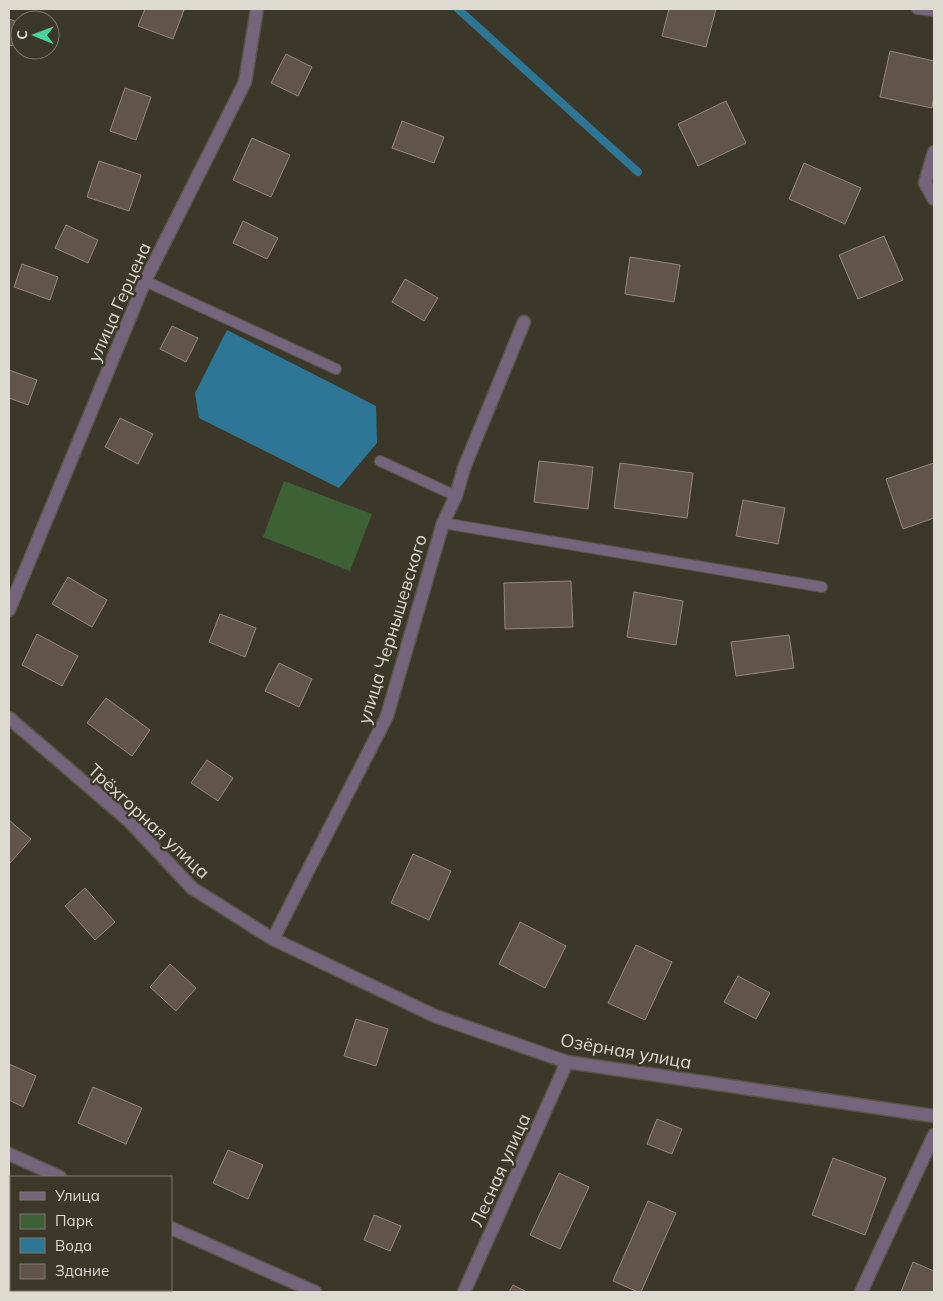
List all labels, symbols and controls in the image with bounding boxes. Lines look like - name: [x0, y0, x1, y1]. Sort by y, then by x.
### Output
- north arrow: [10, 10, 60, 60]
- text: С: [13, 30, 31, 40]
- street label: улица Герцена: [82, 239, 156, 365]
- street label: улица Чернышевского: [352, 531, 432, 727]
- street label: Трёхгорная улица: [83, 759, 215, 883]
- street label: Озёрная улица: [559, 1028, 693, 1074]
- street label: Лесная улица: [465, 1110, 535, 1230]
- legend: [10, 1176, 172, 1291]
- text: Улица: [54, 1186, 100, 1205]
- text: Парк: [55, 1211, 94, 1230]
- text: Вода: [55, 1236, 92, 1255]
- text: Здание: [55, 1261, 109, 1280]

